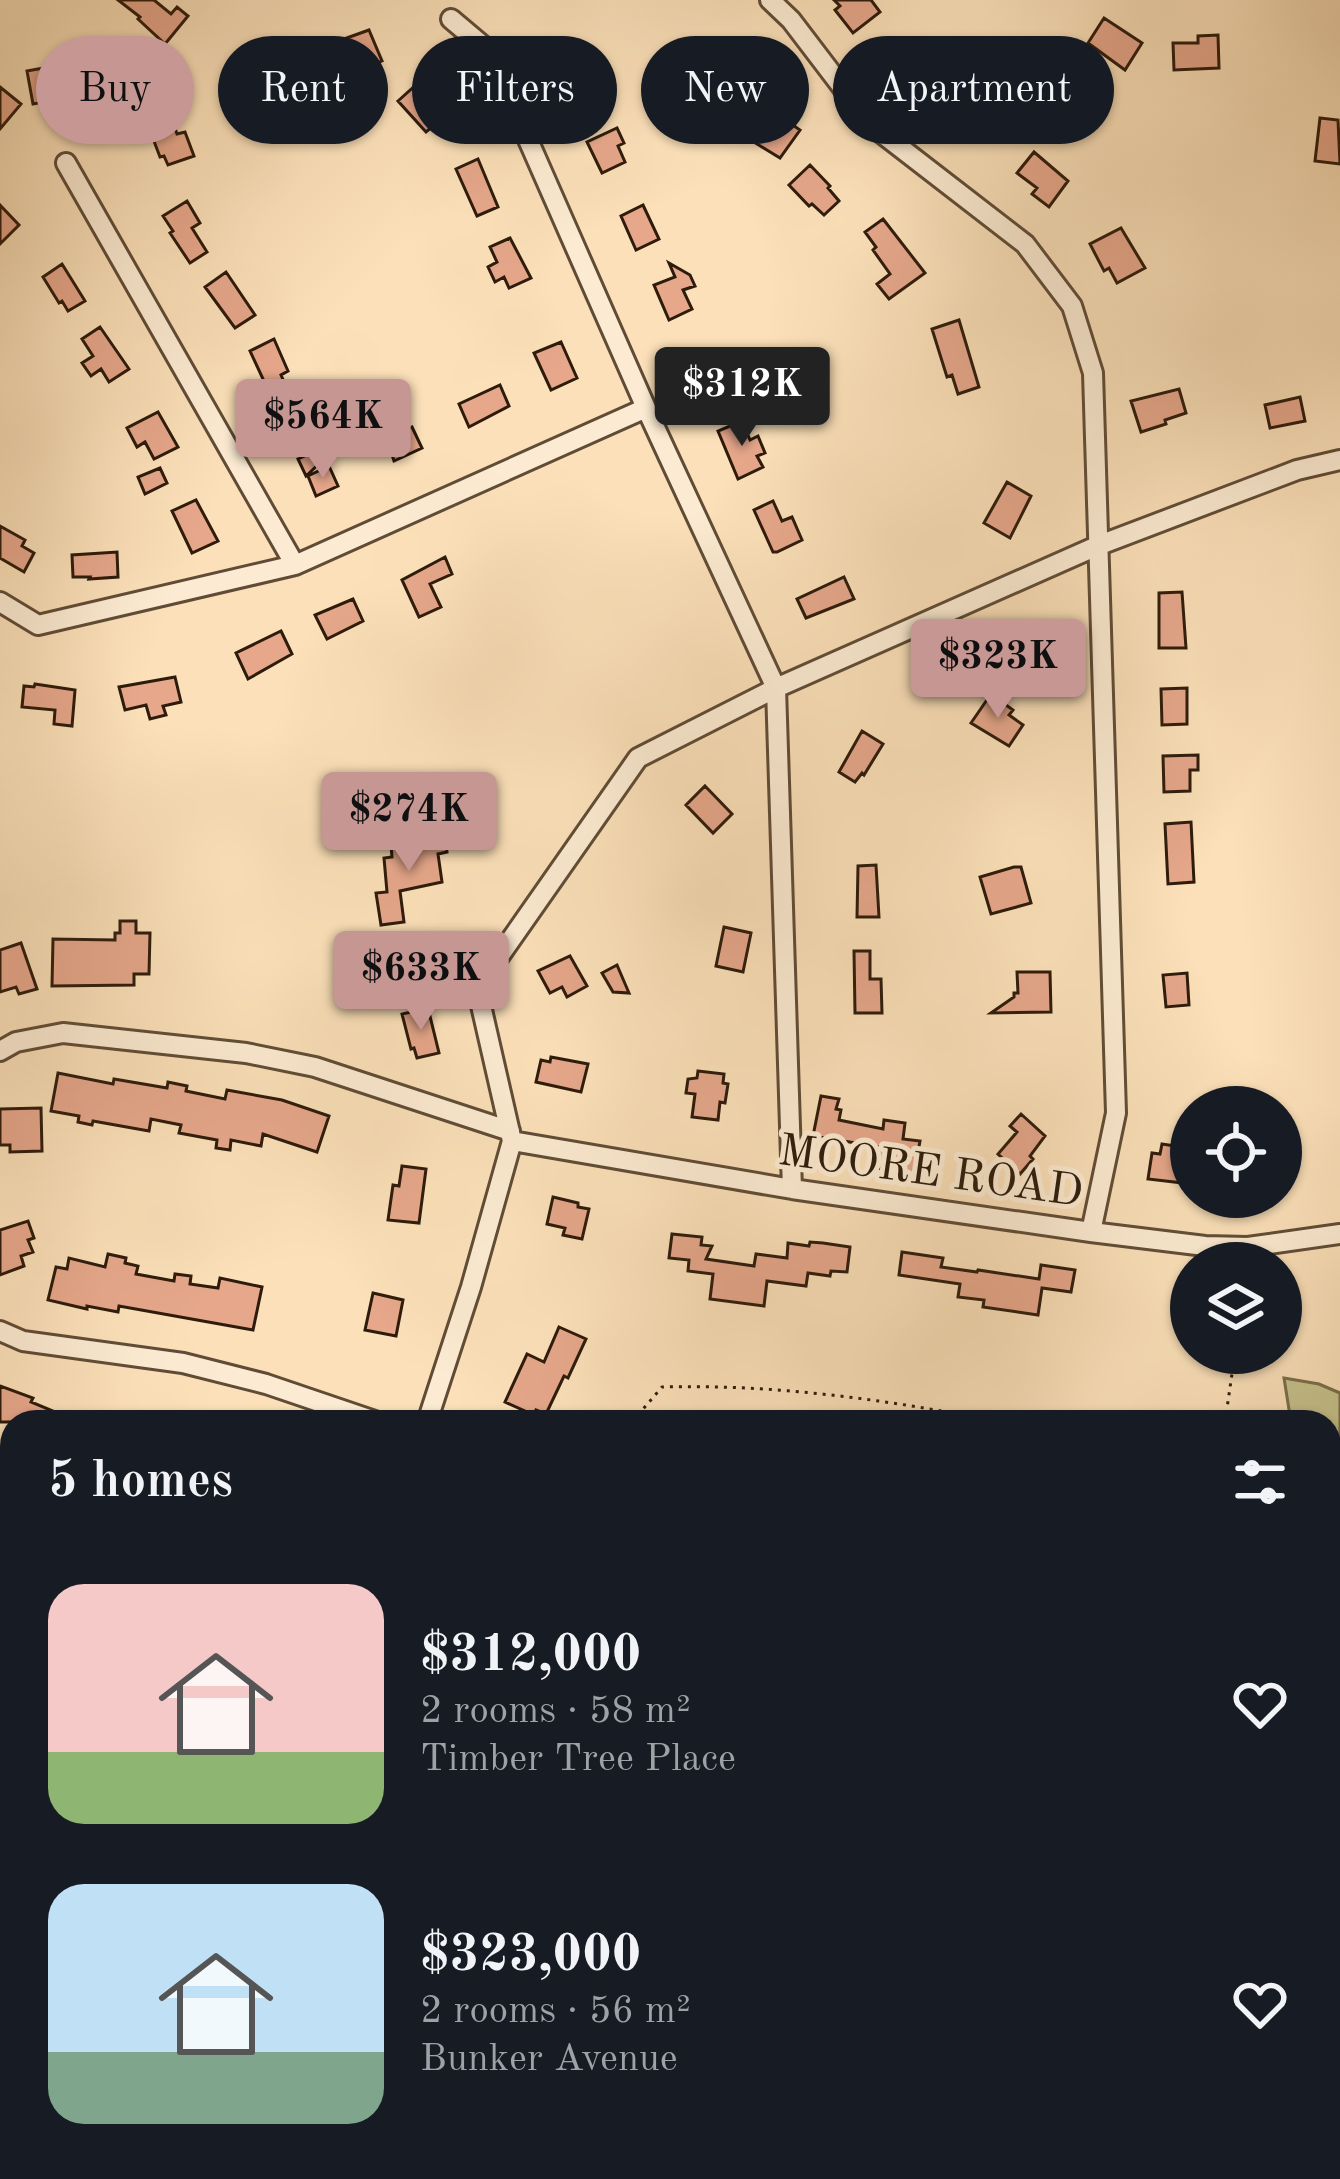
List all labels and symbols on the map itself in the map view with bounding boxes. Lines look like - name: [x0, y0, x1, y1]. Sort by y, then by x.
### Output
- pin: $312K: [658, 347, 826, 449]
- pin: $564K: [239, 379, 407, 481]
- pin: $323K: [914, 619, 1082, 721]
- pin: $274K: [325, 772, 493, 874]
- pin: $633K: [337, 931, 505, 1033]
- street label: MOORE ROAD: [775, 1130, 1086, 1217]

